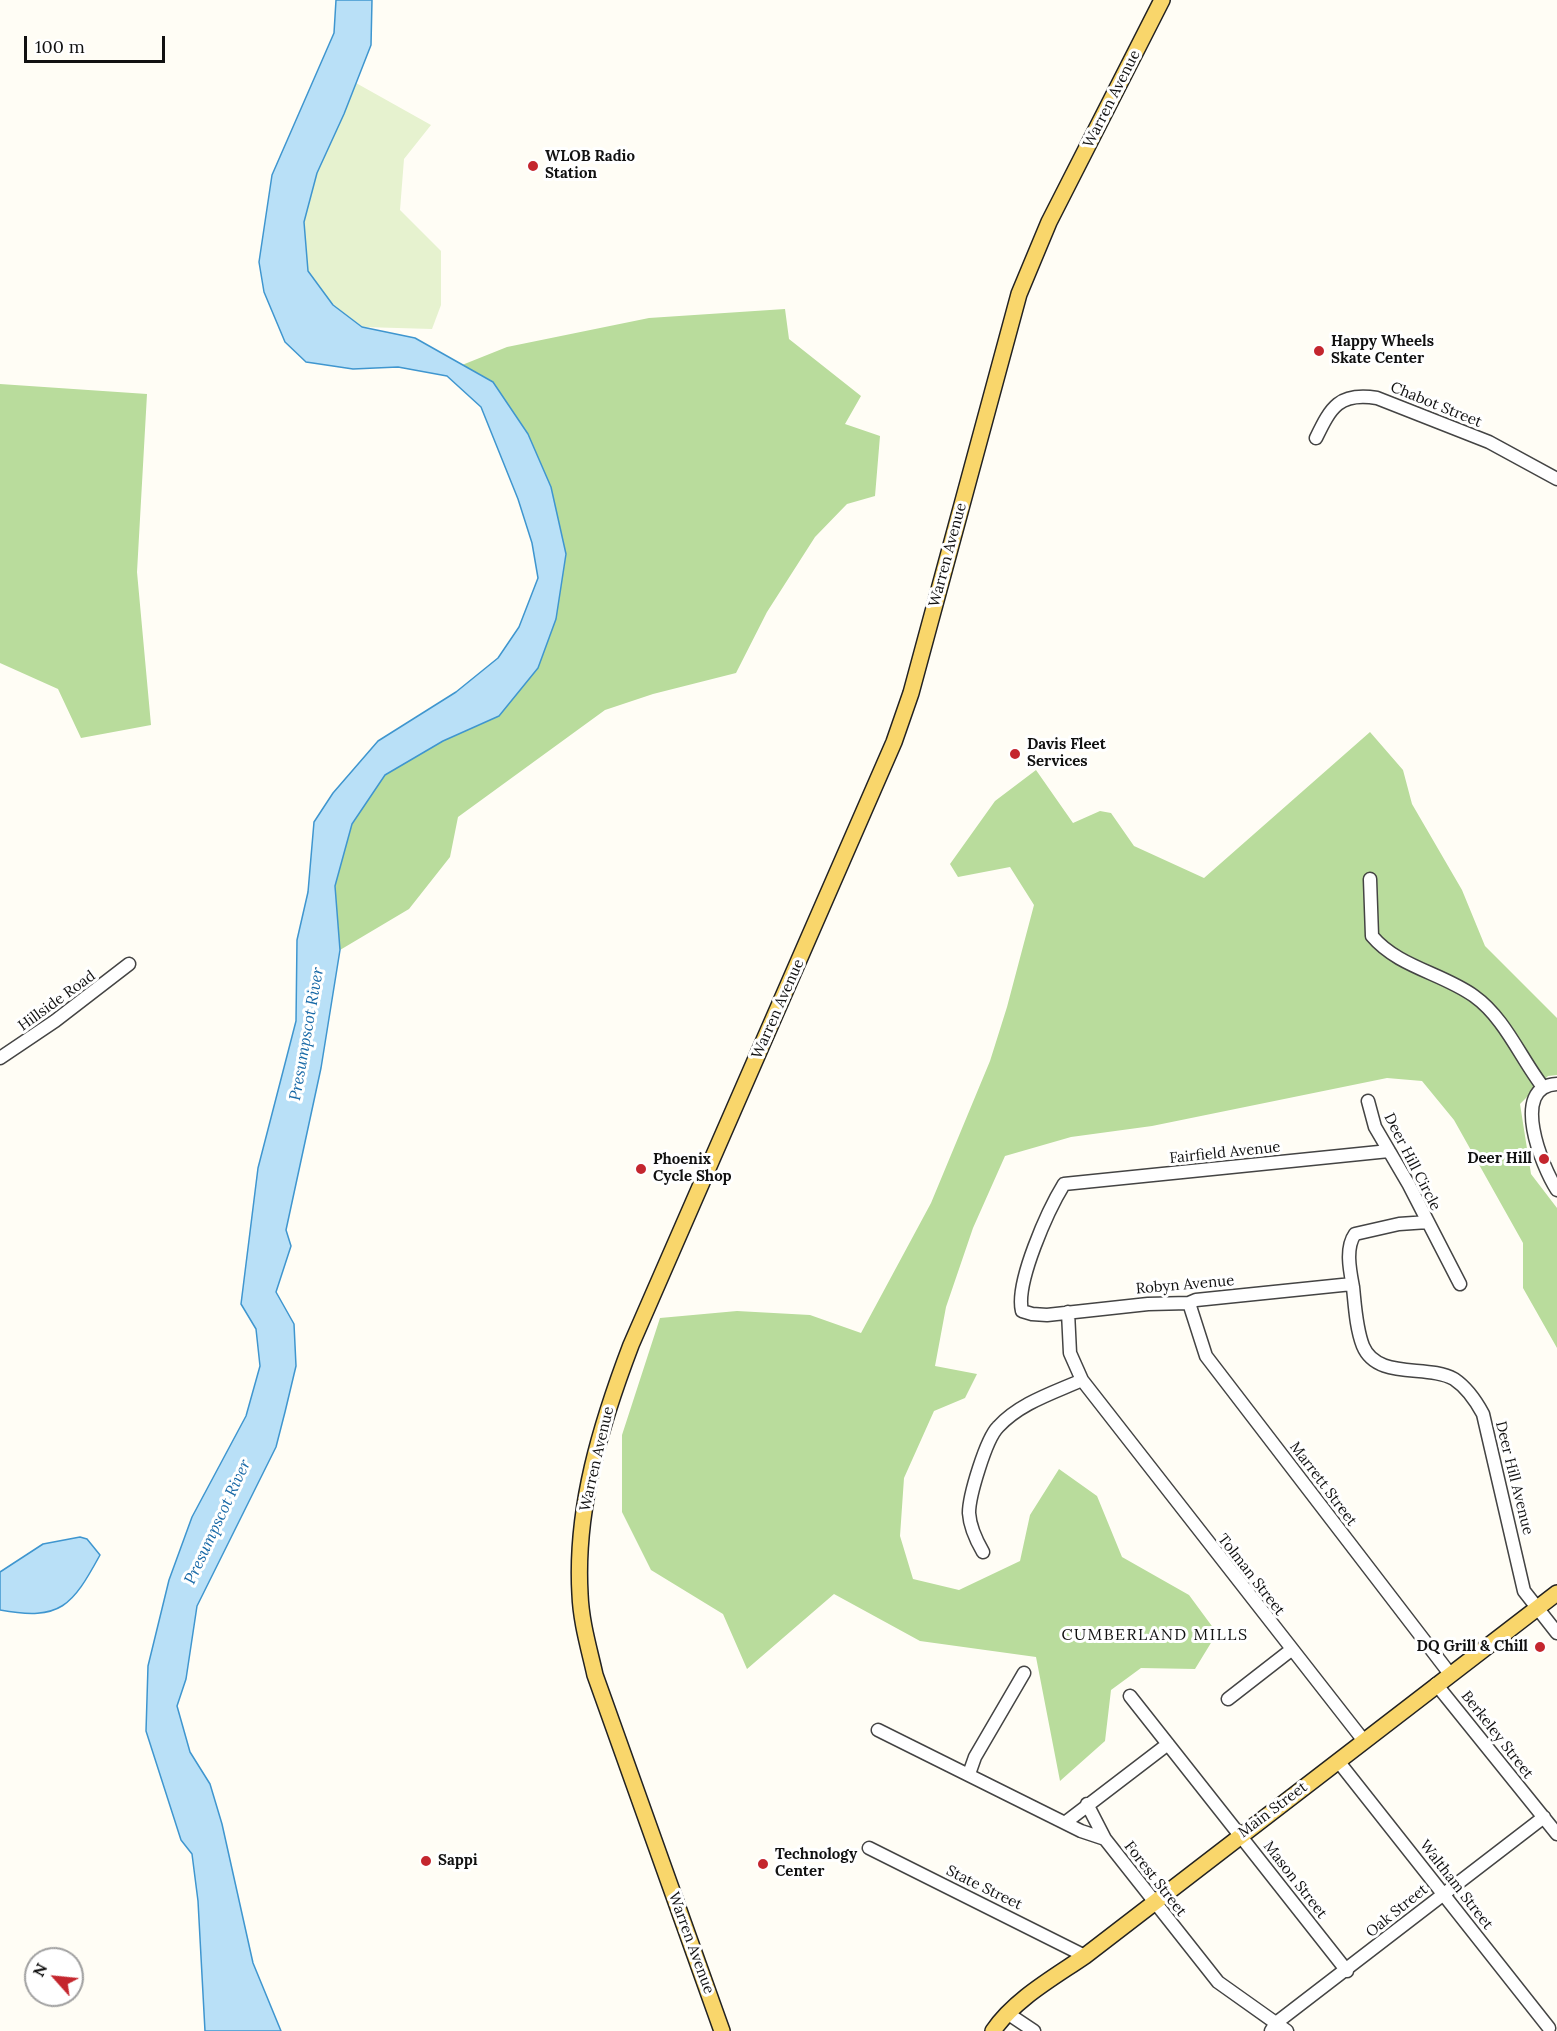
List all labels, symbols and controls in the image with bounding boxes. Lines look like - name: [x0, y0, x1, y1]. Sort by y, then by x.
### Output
- scale bar: [27, 24, 168, 62]
- text: 100 m: [35, 35, 85, 58]
- street label: Warren Avenue: [1080, 47, 1144, 151]
- place label: WLOB Radio Station: [545, 148, 635, 183]
- marker: WLOB Radio Station: [526, 159, 540, 173]
- place label: Happy Wheels Skate Center: [1331, 333, 1434, 368]
- marker: Happy Wheels Skate Center: [1312, 344, 1326, 358]
- street label: Chabot Street: [1388, 378, 1484, 432]
- street label: Warren Avenue: [925, 501, 971, 609]
- place label: Davis Fleet Services: [1027, 736, 1106, 771]
- marker: Davis Fleet Services: [1008, 747, 1022, 761]
- street label: Warren Avenue: [748, 956, 808, 1062]
- water label: Presumpscot River: [286, 966, 328, 1102]
- street label: Hillside Road: [15, 967, 99, 1035]
- street label: Deer Hill Circle: [1380, 1110, 1444, 1214]
- street label: Fairfield Avenue: [1169, 1138, 1281, 1168]
- place label: Deer Hill: [1467, 1150, 1532, 1168]
- place label: Phoenix Cycle Shop: [653, 1151, 732, 1186]
- marker: Deer Hill: [1537, 1152, 1551, 1166]
- marker: Phoenix Cycle Shop: [634, 1162, 648, 1176]
- street label: Robyn Avenue: [1135, 1272, 1235, 1298]
- street label: Warren Avenue: [576, 1405, 618, 1513]
- street label: Deer Hill Avenue: [1491, 1419, 1537, 1537]
- street label: Marrett Street: [1286, 1438, 1360, 1530]
- water label: Presumpscot River: [181, 1457, 255, 1587]
- street label: Tolman Street: [1214, 1531, 1288, 1619]
- district label: CUMBERLAND MILLS: [1061, 1625, 1249, 1645]
- place label: DQ Grill & Chill: [1417, 1638, 1528, 1656]
- marker: DQ Grill & Chill: [1533, 1640, 1547, 1654]
- street label: Berkeley Street: [1457, 1687, 1537, 1783]
- street label: Main Street: [1235, 1778, 1311, 1842]
- street label: Waltham Street: [1415, 1837, 1497, 1933]
- street label: Forest Street: [1120, 1838, 1190, 1920]
- street label: Mason Street: [1259, 1838, 1331, 1922]
- place label: Technology Center: [775, 1846, 857, 1881]
- place label: Sappi: [438, 1852, 478, 1870]
- marker: Sappi: [419, 1854, 433, 1868]
- marker: Technology Center: [756, 1857, 770, 1871]
- street label: State Street: [943, 1862, 1025, 1914]
- street label: Oak Street: [1363, 1881, 1431, 1941]
- street label: Warren Avenue: [664, 1890, 718, 1996]
- north arrow: [24, 1947, 84, 2007]
- text: N: [28, 1960, 51, 1980]

